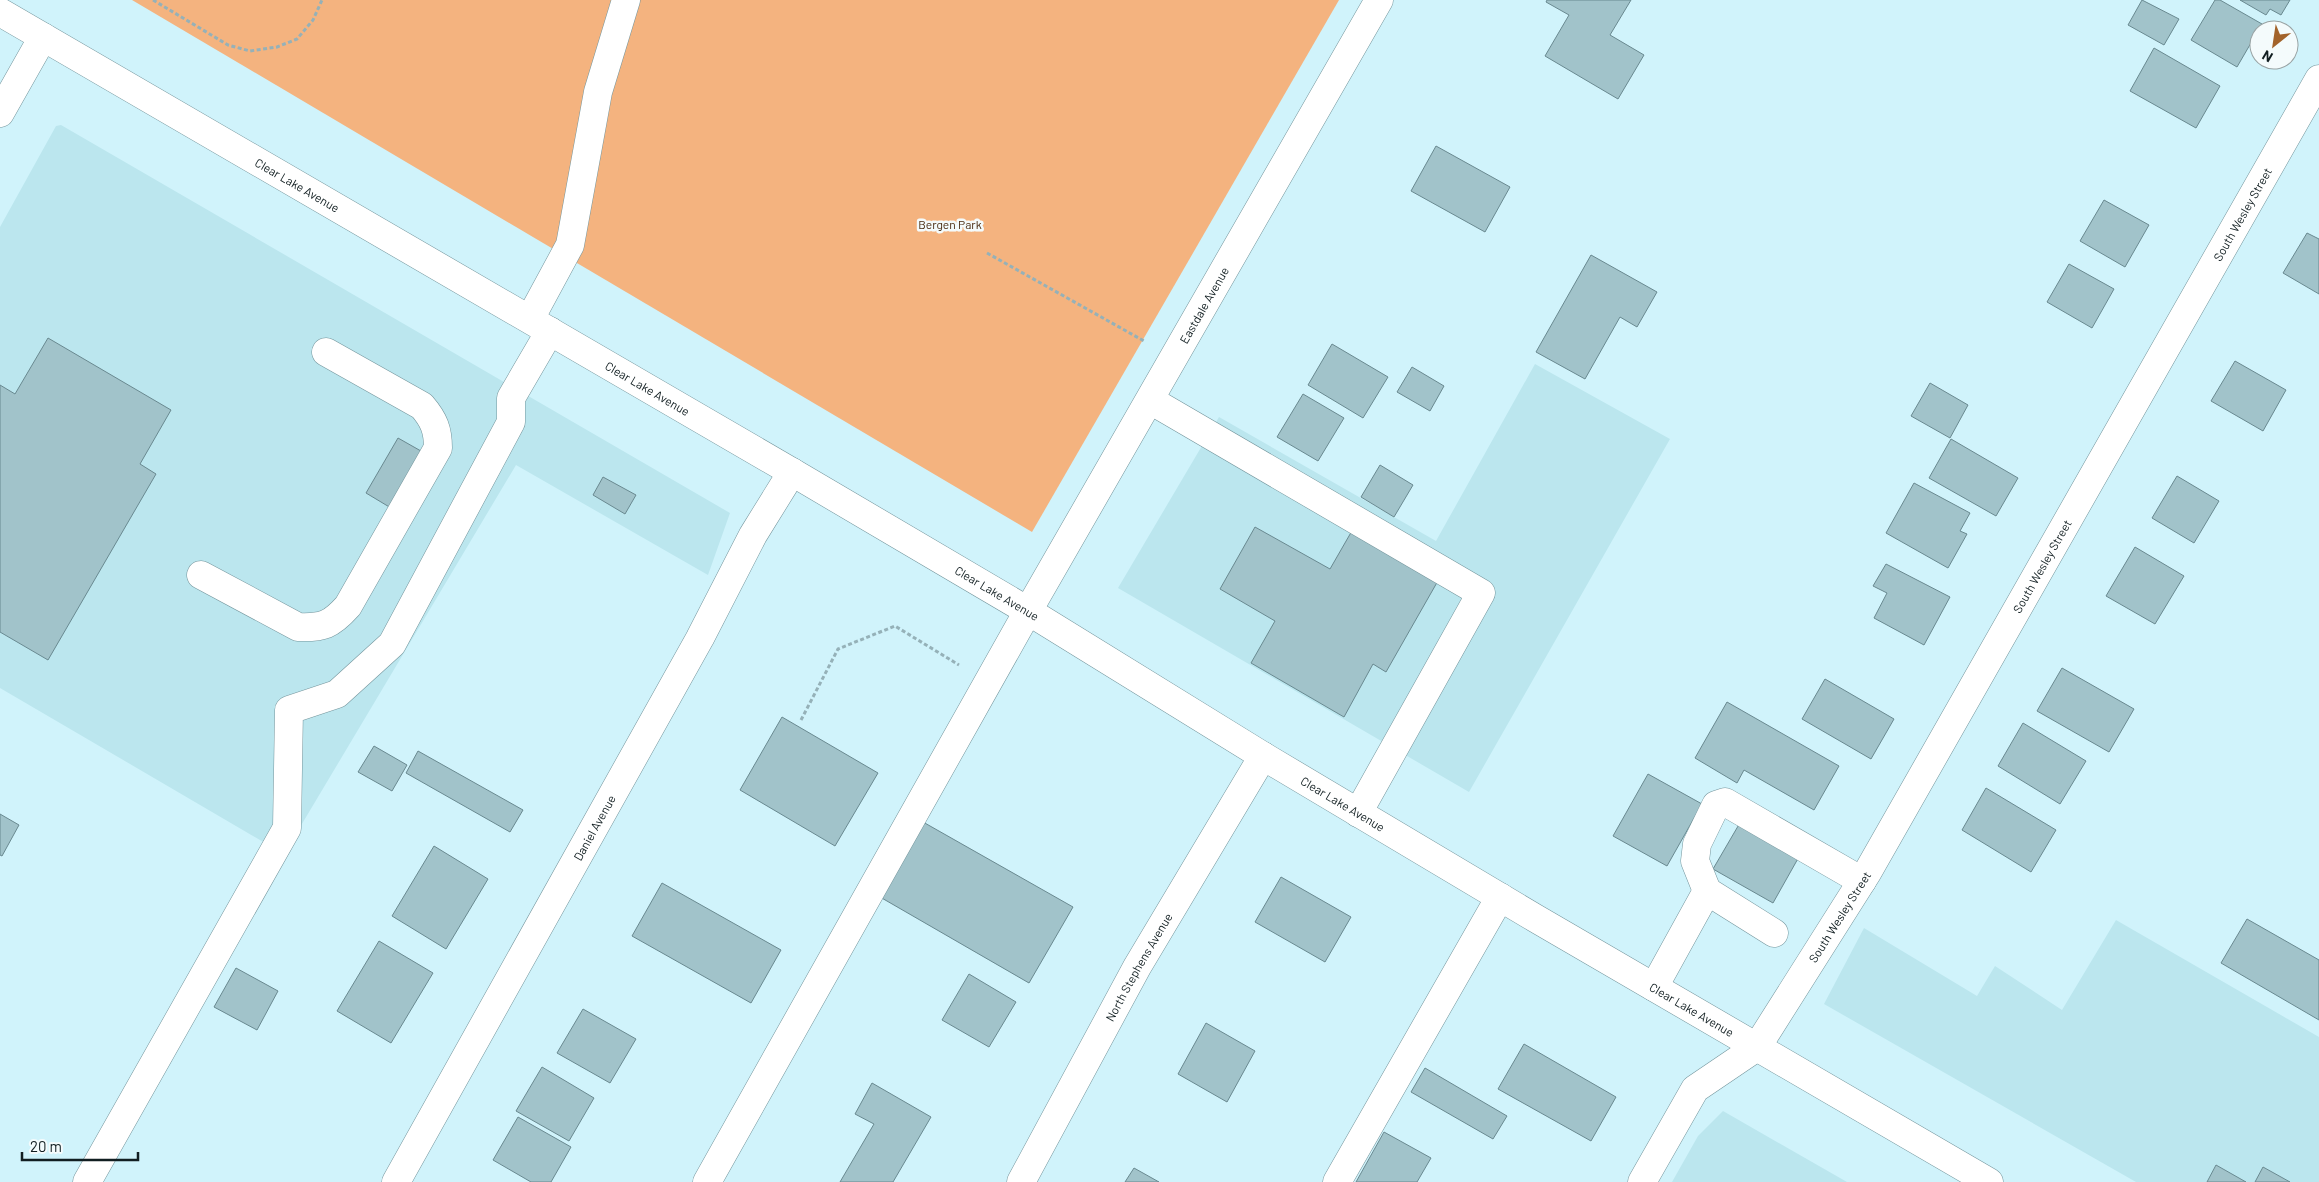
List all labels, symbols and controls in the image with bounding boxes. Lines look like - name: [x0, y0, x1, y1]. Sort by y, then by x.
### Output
- north arrow: [2249, 20, 2299, 70]
- text: N: [2259, 47, 2276, 66]
- street label: Clear Lake Avenue: [253, 155, 342, 215]
- street label: South Wesley Street: [2210, 165, 2274, 263]
- park label: Bergen Park: [918, 217, 982, 231]
- street label: Eastdale Avenue: [1176, 264, 1231, 346]
- street label: Clear Lake Avenue: [603, 358, 692, 418]
- street label: South Wesley Street: [2010, 517, 2074, 615]
- street label: Clear Lake Avenue: [953, 563, 1042, 623]
- street label: Clear Lake Avenue: [1299, 773, 1387, 834]
- street label: Daniel Avenue: [570, 792, 618, 863]
- street label: South Wesley Street: [1805, 869, 1873, 965]
- street label: North Stephens Avenue: [1102, 910, 1175, 1024]
- street label: Clear Lake Avenue: [1647, 979, 1737, 1039]
- scale bar: [22, 1130, 139, 1162]
- text: 20 m: [30, 1137, 62, 1155]

